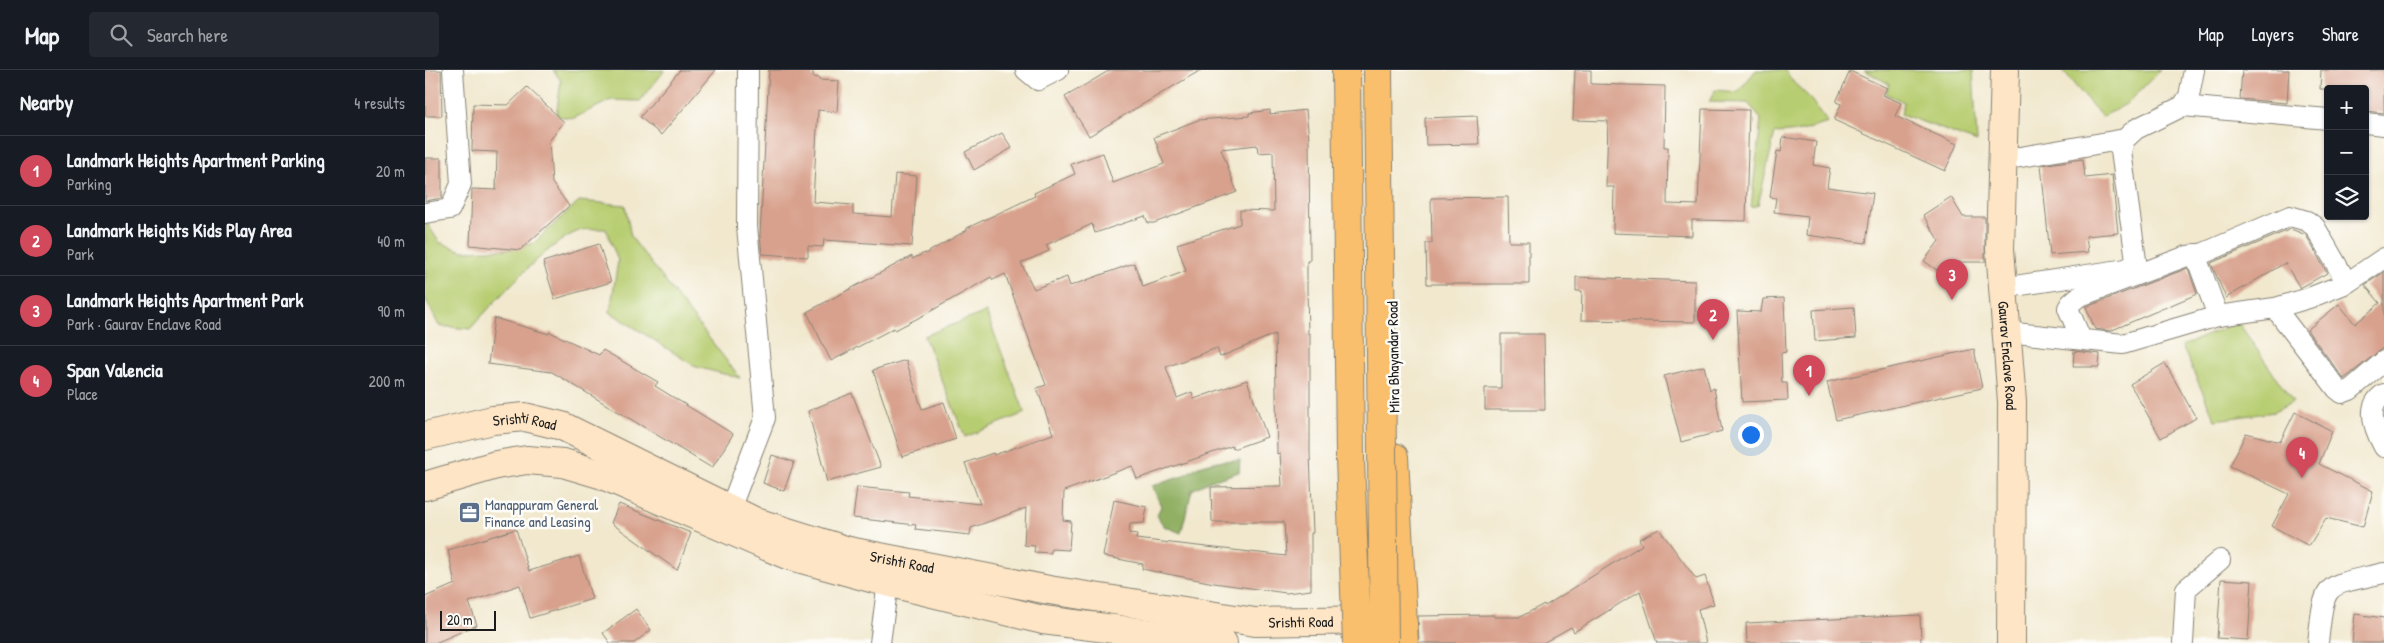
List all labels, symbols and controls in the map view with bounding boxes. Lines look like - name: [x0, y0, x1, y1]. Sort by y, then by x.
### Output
- search box: [89, 12, 439, 57]
- text: Map: [25, 19, 59, 51]
- icon: search: [107, 21, 135, 49]
- text: Search here: [147, 22, 228, 48]
- text: Map: [2198, 22, 2224, 47]
- text: Layers: [2252, 22, 2294, 47]
- text: Share: [2322, 22, 2359, 47]
- map controls: [2324, 85, 2369, 220]
- button: +: [2324, 85, 2369, 130]
- text: Nearby: [20, 88, 73, 117]
- text: 4 results: [354, 92, 405, 114]
- button: −: [2324, 130, 2369, 175]
- text: Landmark Heights Apartment Parking: [67, 147, 325, 173]
- text: 1: [33, 160, 39, 182]
- text: 20 m: [376, 160, 405, 182]
- text: Parking: [67, 173, 112, 195]
- button: layers: [2324, 175, 2369, 220]
- text: Landmark Heights Kids Play Area: [67, 217, 292, 243]
- text: 2: [32, 230, 40, 252]
- text: 40 m: [377, 230, 405, 252]
- text: Park: [67, 243, 94, 265]
- pin: 3: [1936, 259, 1968, 300]
- text: Landmark Heights Apartment Park: [67, 287, 303, 313]
- pin: 2: [1697, 299, 1729, 340]
- text: 3: [32, 300, 40, 322]
- text: 90 m: [377, 300, 405, 322]
- street label: Gaurav Enclave Road: [1994, 300, 2023, 410]
- street label: Mira Bhayandar Road: [1382, 301, 1404, 413]
- text: Park · Gaurav Enclave Road: [67, 313, 221, 335]
- pin: 1: [1793, 355, 1825, 396]
- text: Span Valencia: [67, 357, 163, 383]
- text: 4: [33, 370, 39, 392]
- text: 200 m: [369, 370, 405, 392]
- text: Place: [67, 383, 98, 405]
- street label: Srishti Road: [492, 406, 559, 435]
- your location: [1738, 422, 1764, 448]
- pin: 4: [2286, 437, 2318, 478]
- place label: Manappuram General Finance and Leasing: [484, 494, 598, 532]
- office icon: Manappuram General Finance and Leasing: [457, 501, 481, 525]
- street label: Srishti Road: [868, 545, 936, 578]
- scale bar: [440, 608, 496, 631]
- text: 20 m: [447, 610, 473, 629]
- street label: Srishti Road: [1268, 610, 1333, 632]

